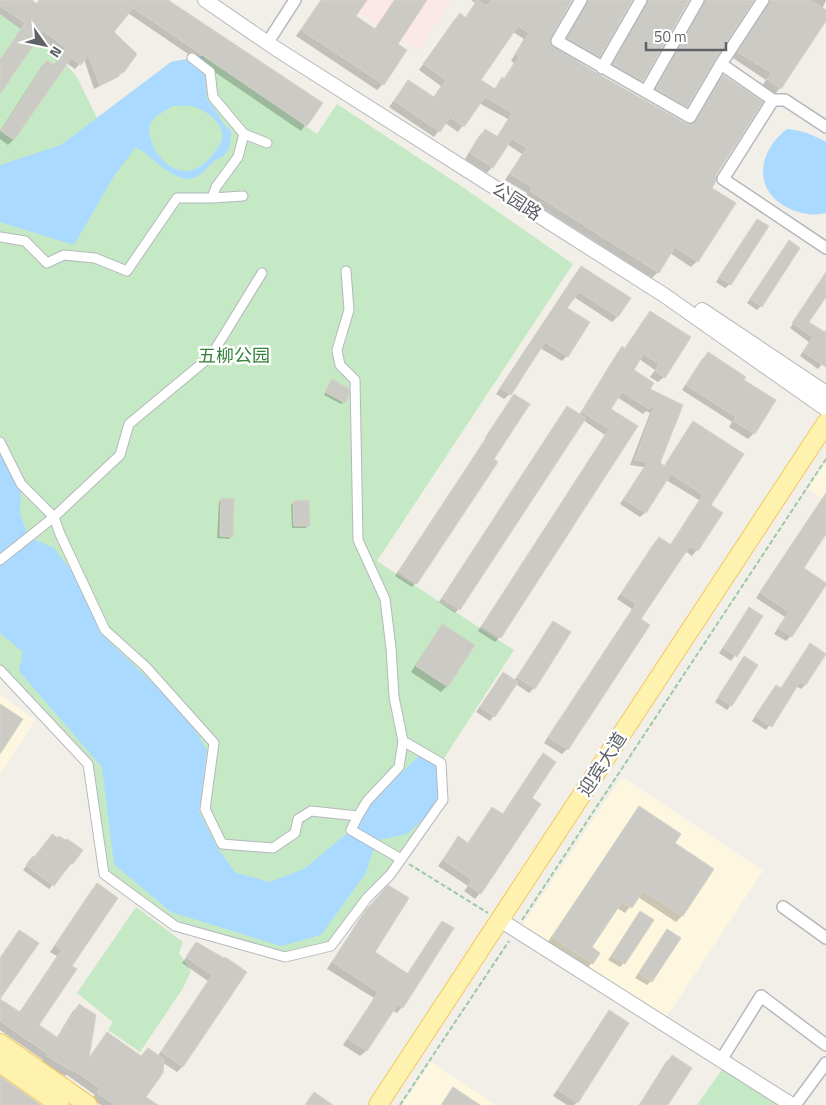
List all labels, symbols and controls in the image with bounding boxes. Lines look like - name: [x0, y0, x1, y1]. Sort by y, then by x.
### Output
- north arrow: [20, 20, 70, 70]
- scale bar: [646, 20, 726, 52]
- text: 50 m: [654, 25, 687, 48]
- text: N: [45, 43, 68, 62]
- street label: 公园路: [487, 175, 547, 227]
- park label: 五柳公园: [198, 342, 270, 369]
- street label: 迎宾大道: [571, 726, 633, 802]

